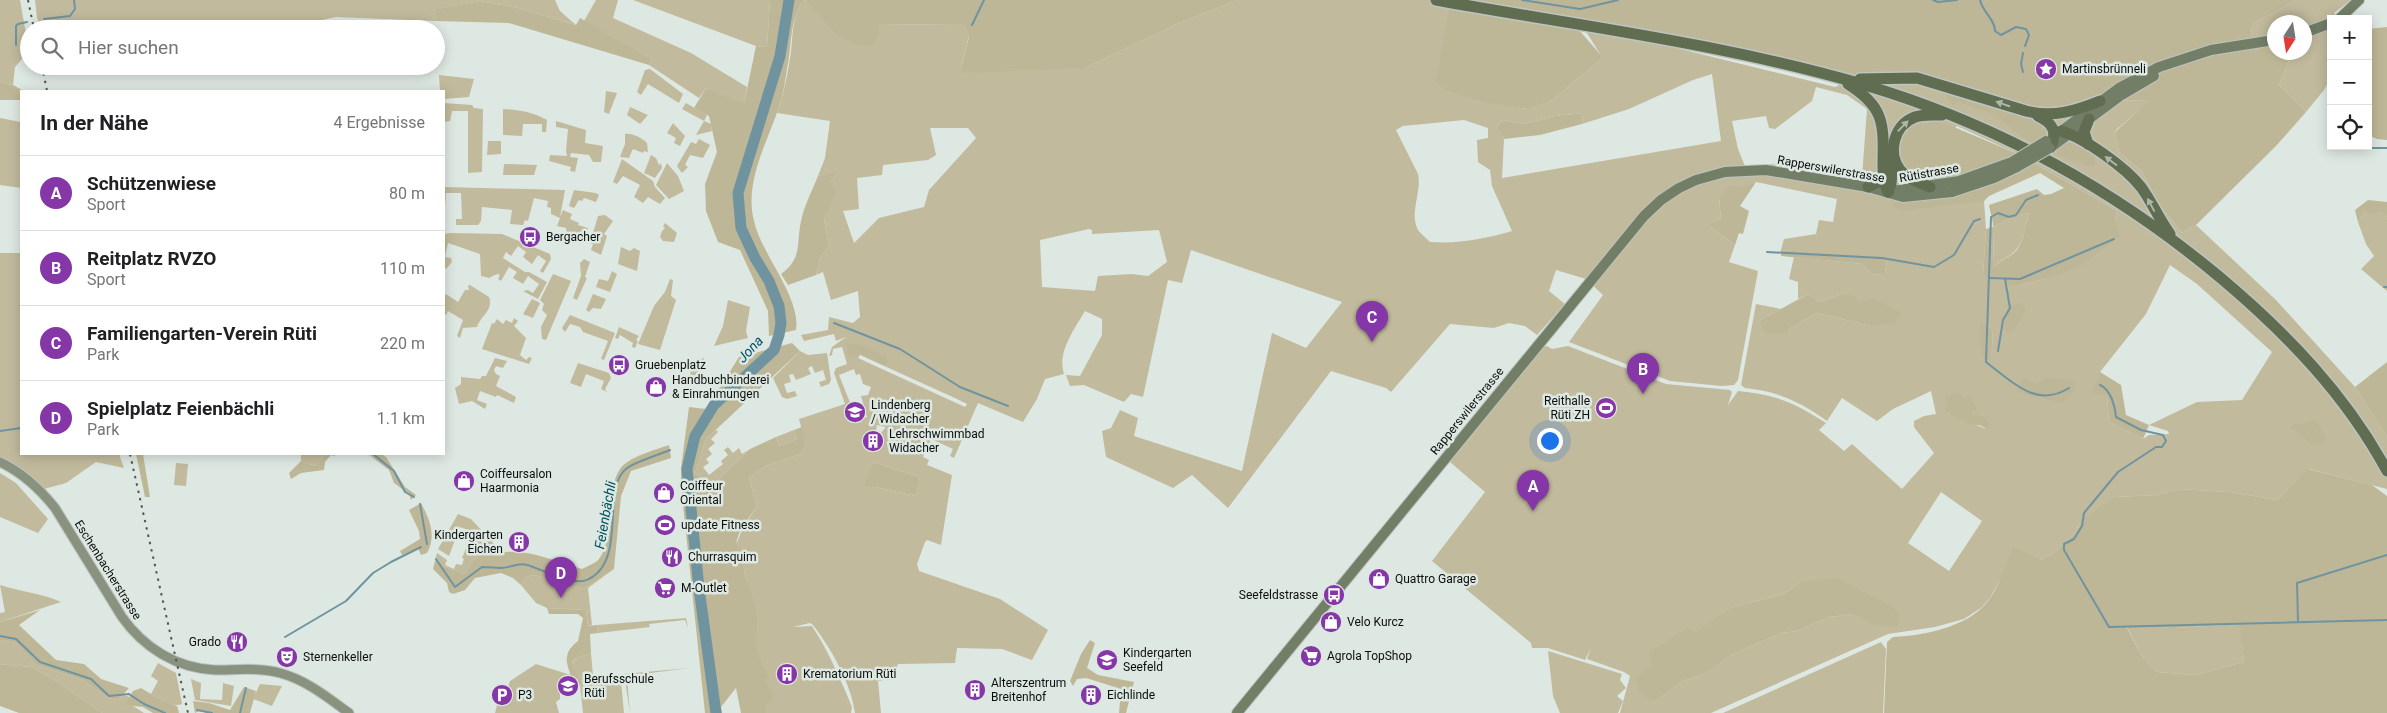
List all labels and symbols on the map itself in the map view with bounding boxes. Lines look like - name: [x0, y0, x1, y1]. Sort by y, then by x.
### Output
- north arrow: [2267, 15, 2312, 60]
- place icon: Martinsbrünneli: [2034, 57, 2058, 81]
- place label: Martinsbrünneli: [2062, 62, 2146, 76]
- one-way arrow: [1995, 99, 2010, 107]
- one-way arrow: [1897, 120, 1909, 132]
- street label: Rapperswilerstrasse: [1776, 153, 1886, 185]
- one-way arrow: [2104, 156, 2118, 166]
- street label: Rütistrasse: [1898, 161, 1960, 185]
- one-way arrow: [2147, 198, 2155, 212]
- bus stop icon: Bergacher: [518, 225, 542, 249]
- place label: Bergacher: [546, 230, 600, 244]
- pin: C: [1356, 301, 1388, 342]
- water label: Jona: [734, 333, 766, 365]
- bus stop icon: Gruebenplatz: [607, 353, 631, 377]
- pin: B: [1627, 353, 1659, 394]
- place label: Gruebenplatz: [635, 358, 706, 372]
- street label: Rapperswilerstrasse: [1427, 364, 1507, 458]
- place label: Handbuchbinderei & Einrahmungen: [672, 373, 769, 401]
- shop icon: Handbuchbinderei & Einrahmungen: [644, 375, 668, 399]
- place label: Reithalle Rüti ZH: [1544, 394, 1590, 422]
- sports icon: Reithalle Rüti ZH: [1594, 396, 1618, 420]
- place label: Lindenberg / Widacher: [871, 398, 931, 426]
- school or university icon: Lindenberg / Widacher: [843, 400, 867, 424]
- place label: Lehrschwimmbad Widacher: [889, 427, 985, 455]
- your location: [1537, 428, 1563, 454]
- building icon: Lehrschwimmbad Widacher: [861, 429, 885, 453]
- place label: Coiffeursalon Haarmonia: [480, 467, 552, 495]
- shop icon: Coiffeursalon Haarmonia: [452, 469, 476, 493]
- pin: A: [1517, 470, 1549, 511]
- water label: Feienbächli: [591, 479, 619, 550]
- place label: Coiffeur Oriental: [680, 479, 723, 507]
- shop icon: Coiffeur Oriental: [652, 481, 676, 505]
- sports icon: update Fitness: [653, 513, 677, 537]
- street label: Eschenbacherstrasse: [72, 518, 144, 622]
- place label: update Fitness: [681, 518, 760, 532]
- place label: Kindergarten Eichen: [434, 528, 503, 556]
- building icon: Kindergarten Eichen: [507, 530, 531, 554]
- restaurant icon: Churrasquim: [660, 545, 684, 569]
- place label: Churrasquim: [688, 550, 757, 564]
- pin: D: [545, 557, 577, 598]
- shop icon: Quattro Garage: [1367, 567, 1391, 591]
- place label: Quattro Garage: [1395, 572, 1476, 586]
- supermarket icon: M-Outlet: [653, 576, 677, 600]
- place label: M-Outlet: [681, 581, 727, 595]
- bus stop icon: Seefeldstrasse: [1322, 583, 1346, 607]
- place label: Seefeldstrasse: [1239, 588, 1318, 602]
- shop icon: Velo Kurcz: [1319, 610, 1343, 634]
- place label: Velo Kurcz: [1347, 615, 1404, 629]
- restaurant icon: Grado: [225, 630, 249, 654]
- place label: Grado: [189, 635, 221, 649]
- supermarket icon: Agrola TopShop: [1299, 644, 1323, 668]
- theatre icon: Sternenkeller: [275, 645, 299, 669]
- place label: Kindergarten Seefeld: [1123, 646, 1192, 674]
- school or university icon: Kindergarten Seefeld: [1095, 648, 1119, 672]
- place label: Agrola TopShop: [1327, 649, 1412, 663]
- place label: Sternenkeller: [303, 650, 373, 664]
- building icon: Krematorium Rüti: [775, 662, 799, 686]
- place label: Krematorium Rüti: [803, 667, 897, 681]
- place label: Berufsschule Rüti: [584, 672, 654, 700]
- school or university icon: Berufsschule Rüti: [556, 674, 580, 698]
- place label: Alterszentrum Breitenhof: [991, 676, 1066, 704]
- building icon: Alterszentrum Breitenhof: [963, 678, 987, 702]
- parking icon: P3: [490, 683, 514, 707]
- building icon: Eichlinde: [1079, 683, 1103, 707]
- place label: P3: [518, 688, 532, 702]
- place label: Eichlinde: [1107, 688, 1155, 702]

